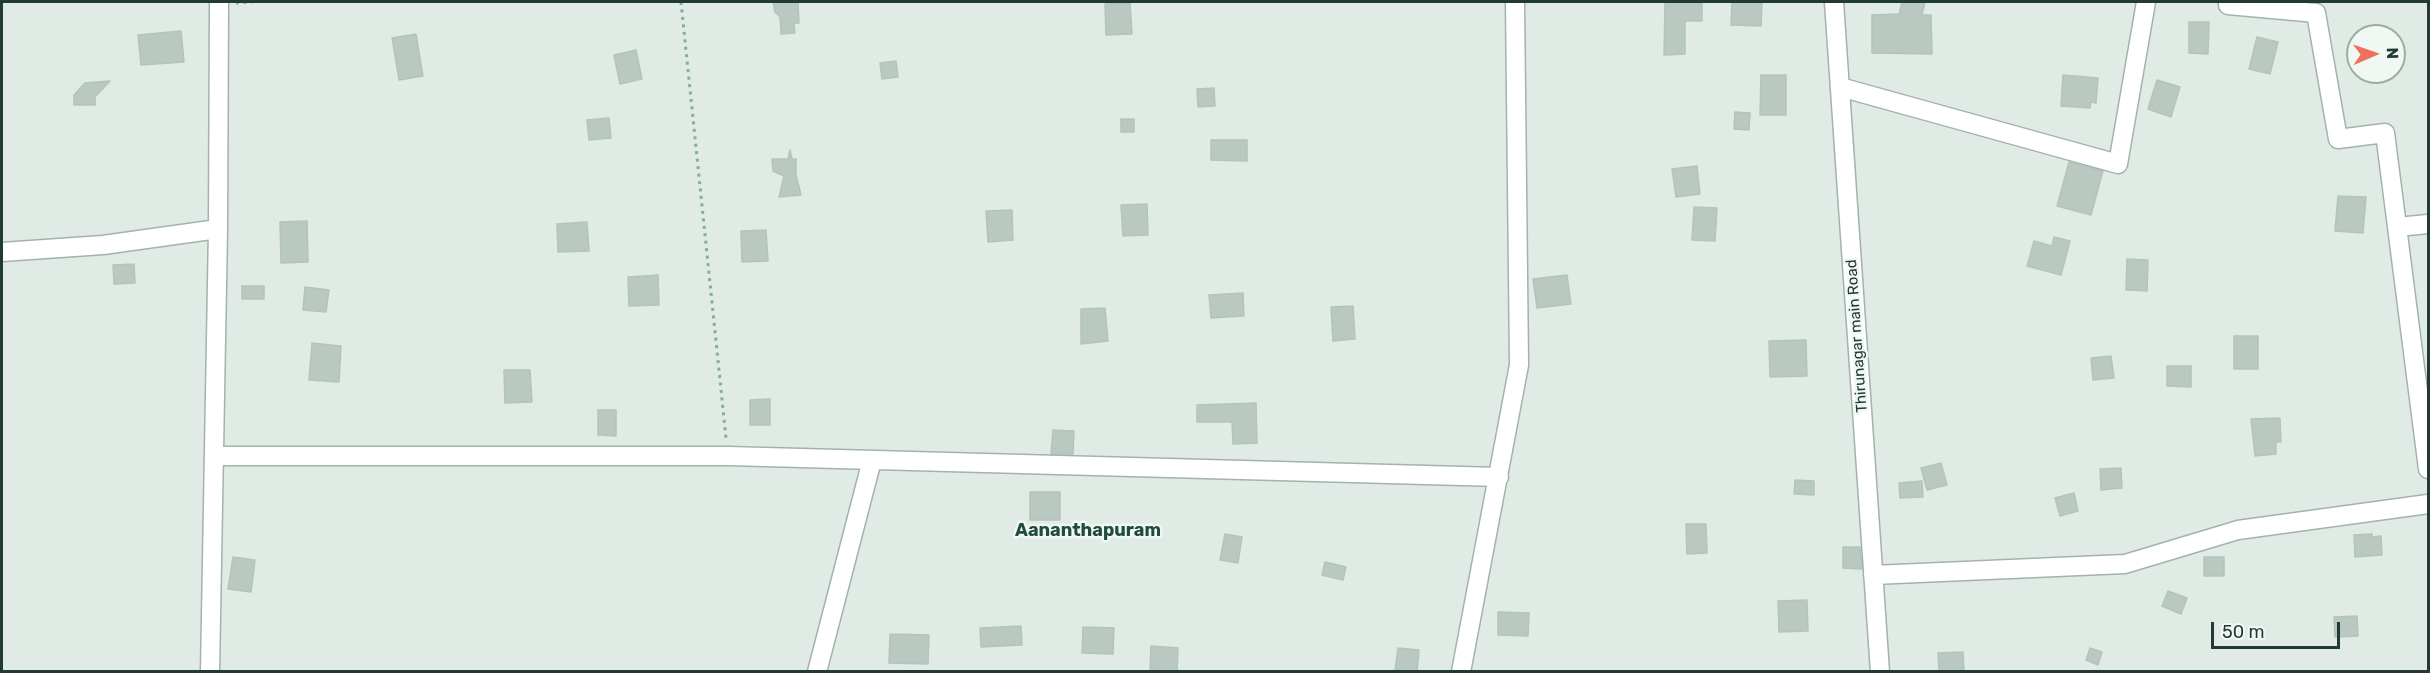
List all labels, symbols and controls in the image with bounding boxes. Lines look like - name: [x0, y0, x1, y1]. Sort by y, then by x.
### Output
- north arrow: [2346, 24, 2406, 84]
- text: N: [2383, 47, 2402, 60]
- street label: Thirunagar main Road: [1843, 259, 1871, 413]
- district label: Aananthapuram: [1015, 520, 1161, 542]
- scale bar: [2214, 610, 2343, 648]
- text: 50 m: [2222, 621, 2265, 643]

